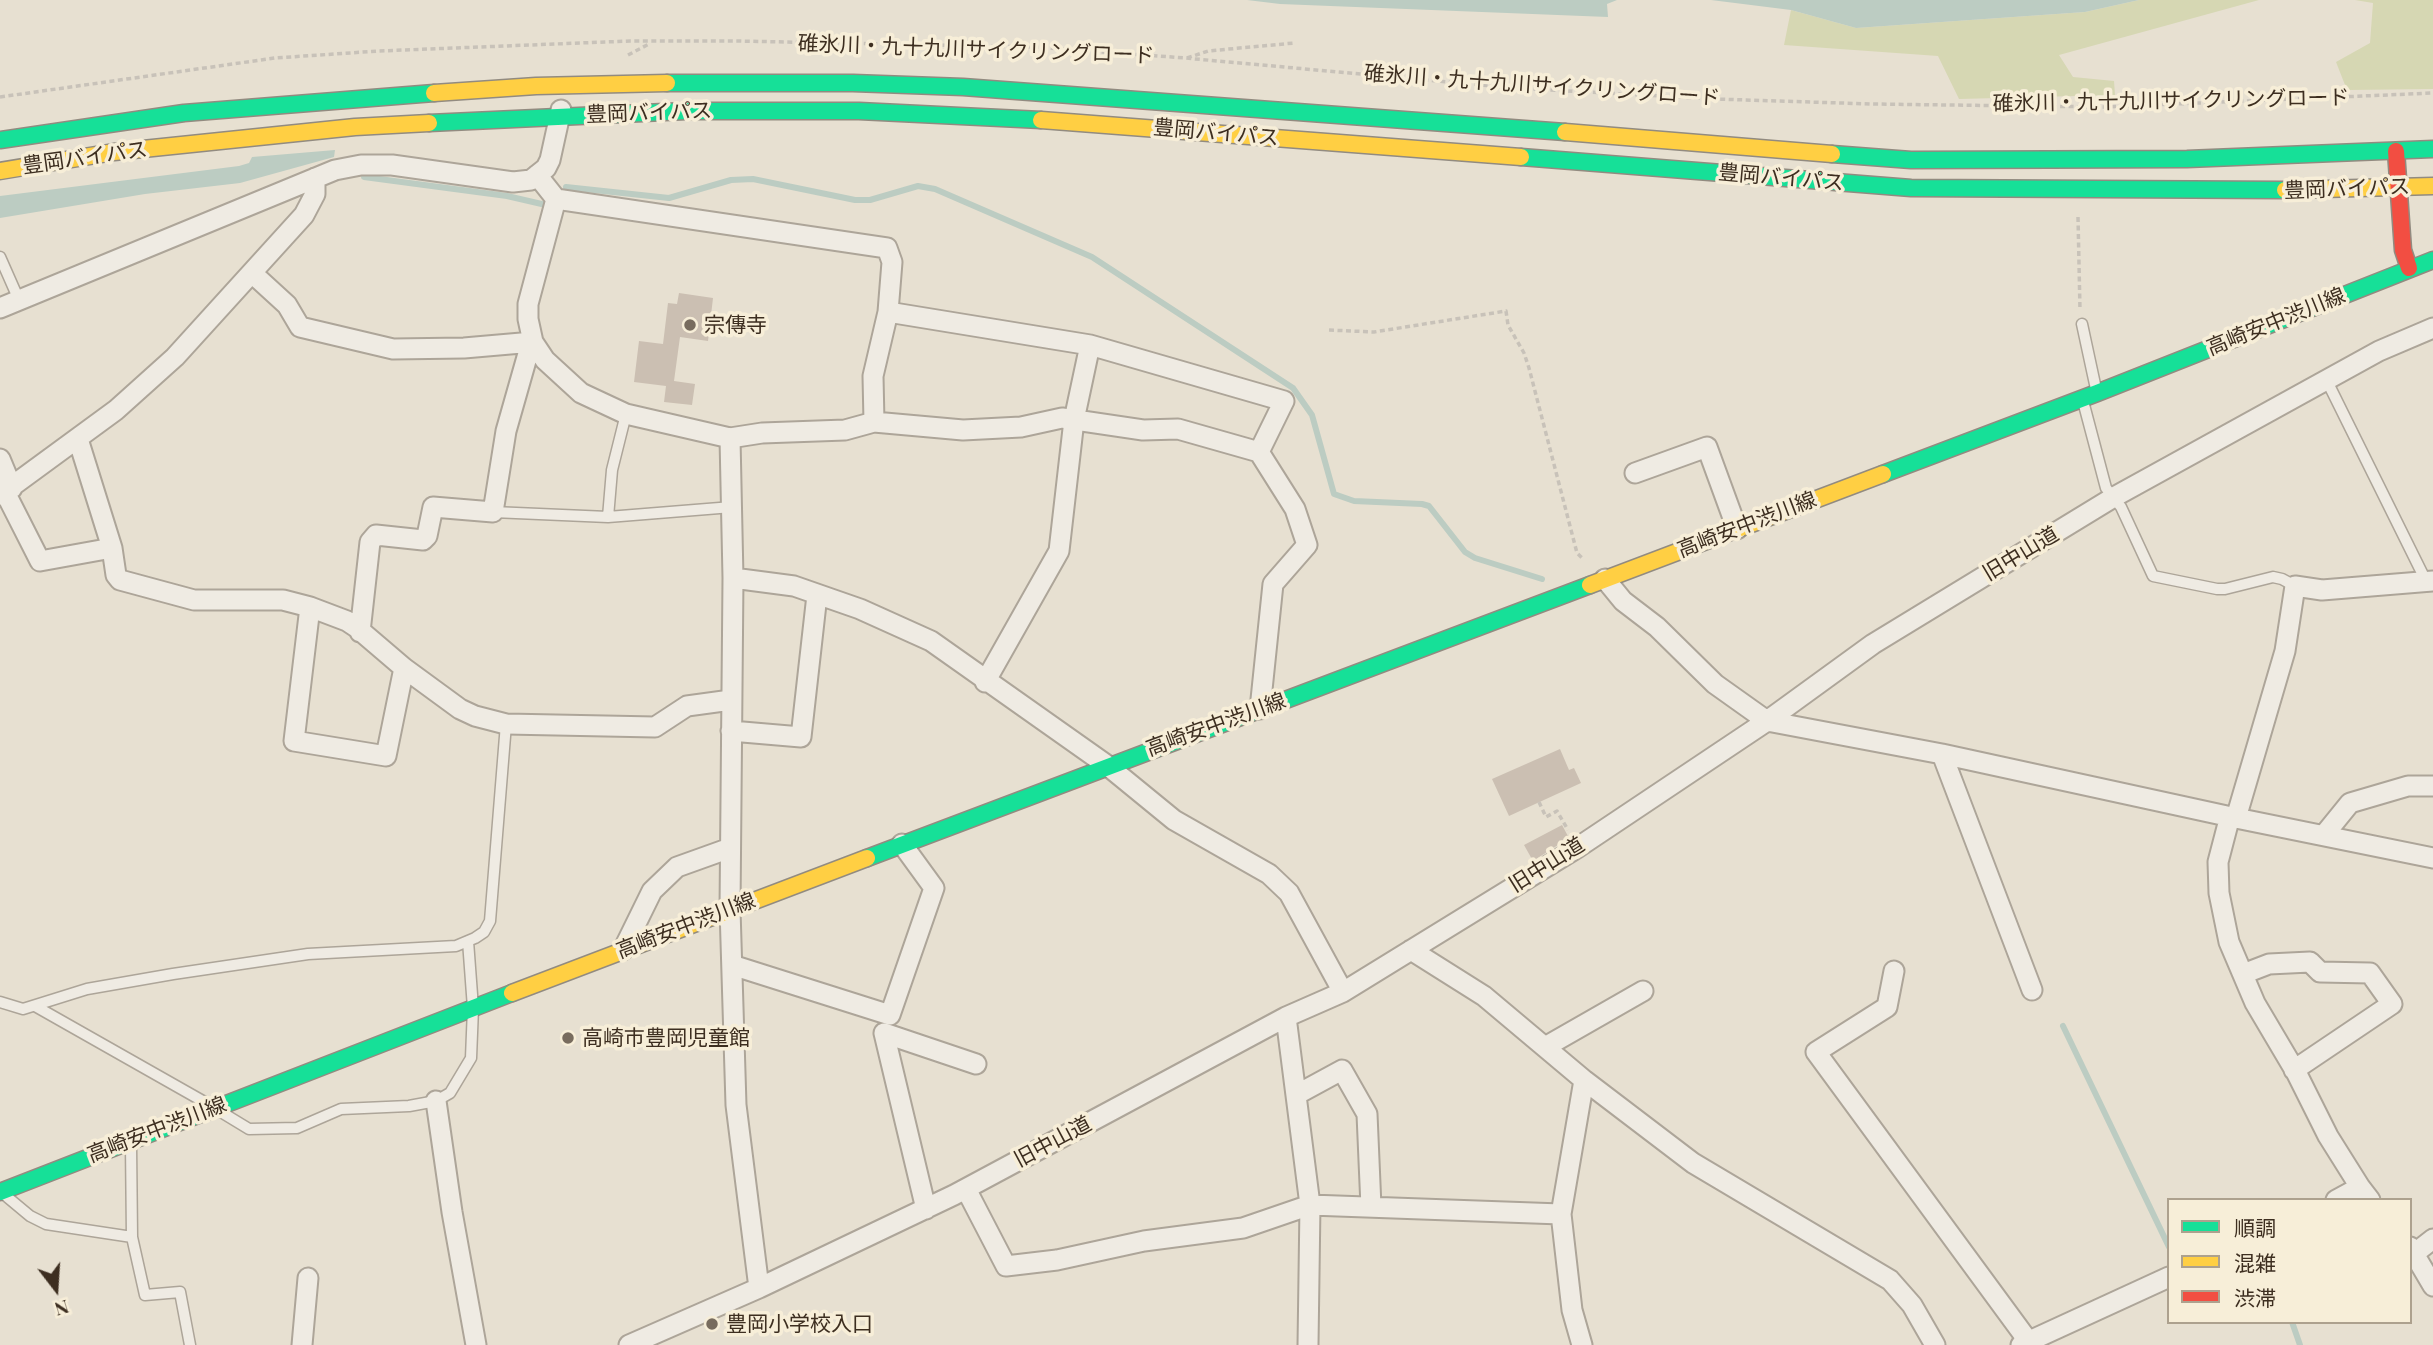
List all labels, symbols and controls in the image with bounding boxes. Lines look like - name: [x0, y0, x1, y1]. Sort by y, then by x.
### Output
- street label: 碓氷川・九十九川サイクリングロード: [797, 31, 1155, 69]
- street label: 碓氷川・九十九川サイクリングロード: [1363, 61, 1721, 111]
- street label: 碓氷川・九十九川サイクリングロード: [1992, 85, 2350, 117]
- street label: 豊岡バイパス: [586, 98, 712, 128]
- street label: 豊岡バイパス: [1152, 115, 1280, 151]
- street label: 豊岡バイパス: [21, 137, 149, 179]
- street label: 豊岡バイパス: [1717, 160, 1845, 196]
- street label: 豊岡バイパス: [2284, 174, 2410, 204]
- street label: 高崎安中渋川線: [2203, 283, 2349, 361]
- place label: 宗傳寺: [704, 312, 767, 338]
- marker: 宗傳寺: [682, 317, 698, 333]
- street label: 高崎安中渋川線: [1674, 487, 1820, 563]
- street label: 旧中山道: [1979, 522, 2063, 586]
- street label: 高崎安中渋川線: [1143, 688, 1289, 762]
- street label: 旧中山道: [1505, 832, 1589, 898]
- street label: 高崎安中渋川線: [613, 888, 759, 964]
- place label: 高崎市豊岡児童館: [582, 1025, 750, 1051]
- marker: 高崎市豊岡児童館: [560, 1030, 576, 1046]
- street label: 高崎安中渋川線: [84, 1092, 230, 1168]
- street label: 旧中山道: [1010, 1111, 1096, 1173]
- legend: [2167, 1198, 2412, 1324]
- text: 順調: [2234, 1213, 2276, 1241]
- text: 混雑: [2234, 1248, 2276, 1276]
- north arrow: [21, 1254, 91, 1324]
- text: 渋滞: [2234, 1283, 2276, 1311]
- text: N: [52, 1295, 73, 1324]
- place label: 豊岡小学校入口: [726, 1311, 873, 1337]
- marker: 豊岡小学校入口: [704, 1316, 720, 1332]

